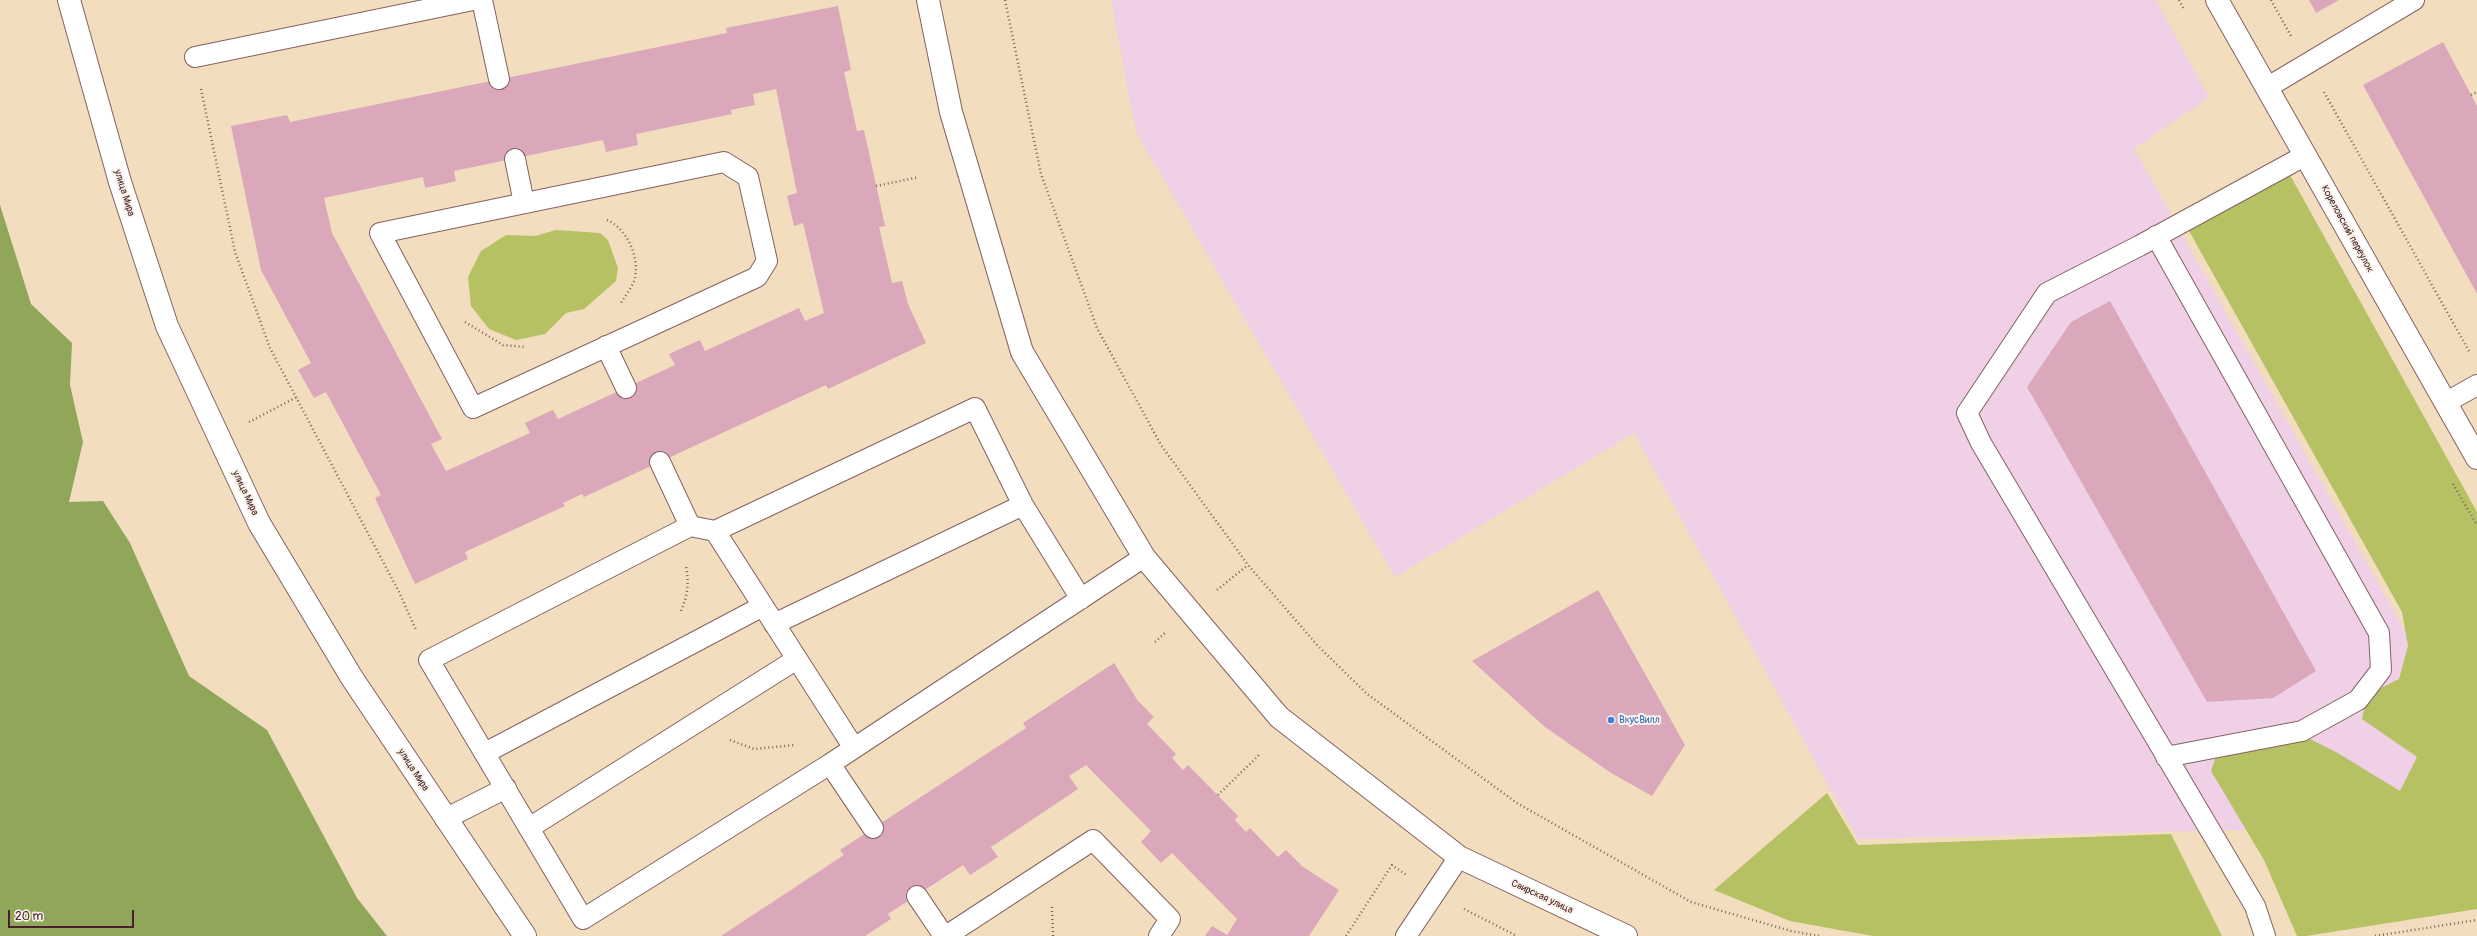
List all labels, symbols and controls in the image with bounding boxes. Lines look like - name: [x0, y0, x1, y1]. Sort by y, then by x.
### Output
- street label: улица Мира: [111, 168, 137, 218]
- street label: Кореловский переулок: [2318, 183, 2376, 275]
- street label: улица Мира: [229, 469, 261, 517]
- place label: ВкусВилл: [1619, 714, 1660, 726]
- marker: ВкусВилл: [1606, 715, 1616, 725]
- street label: улица Мира: [395, 747, 431, 793]
- street label: Свирская улица: [1509, 877, 1575, 917]
- scale bar: [10, 902, 136, 928]
- text: 20 m: [15, 909, 43, 924]

